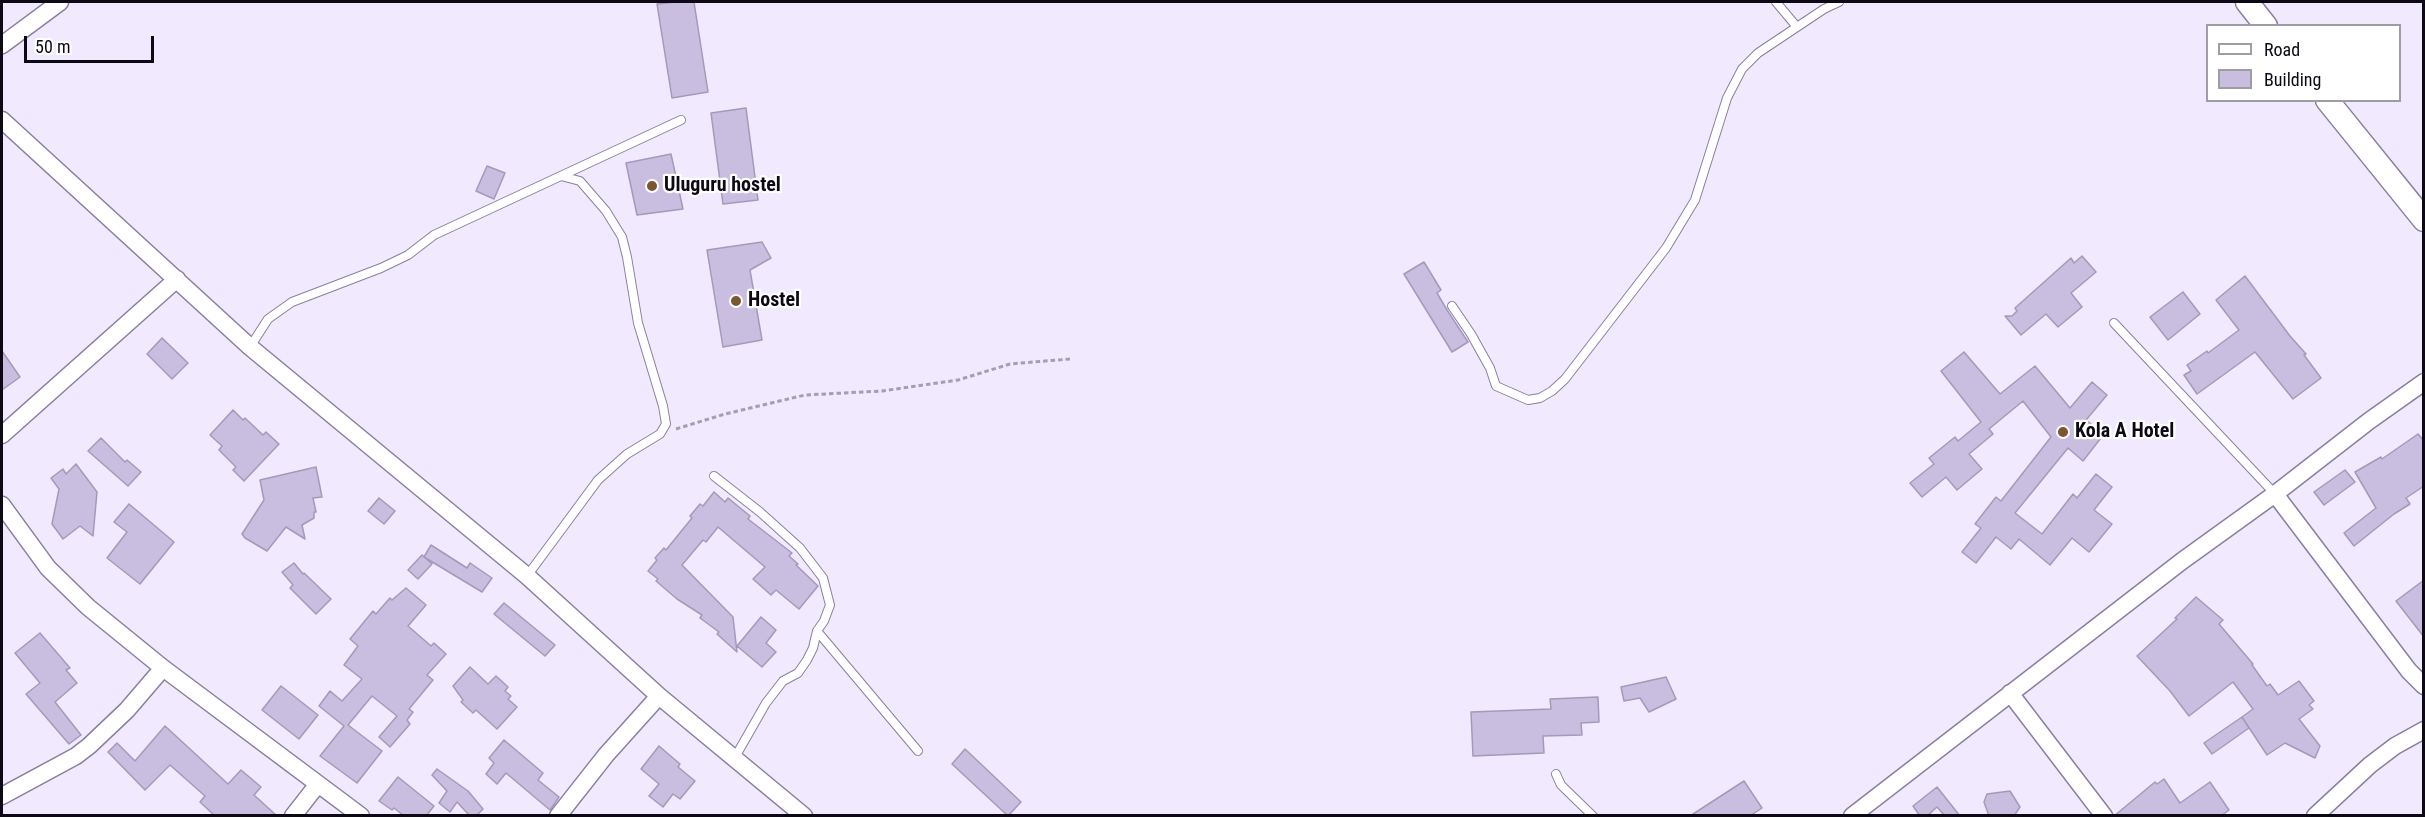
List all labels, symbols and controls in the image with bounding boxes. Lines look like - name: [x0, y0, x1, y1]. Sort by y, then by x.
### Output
- scale bar: [27, 24, 158, 62]
- legend: [2206, 24, 2401, 102]
- text: 50 m: [35, 36, 70, 57]
- text: Road: [2264, 39, 2300, 60]
- text: Building: [2264, 69, 2321, 90]
- place label: Uluguru hostel: [664, 174, 781, 198]
- marker: Uluguru hostel: [645, 179, 659, 193]
- place label: Hostel: [748, 289, 800, 313]
- marker: Hostel: [729, 294, 743, 308]
- place label: Kola A Hotel: [2075, 420, 2174, 444]
- marker: Kola A Hotel: [2056, 425, 2070, 439]

